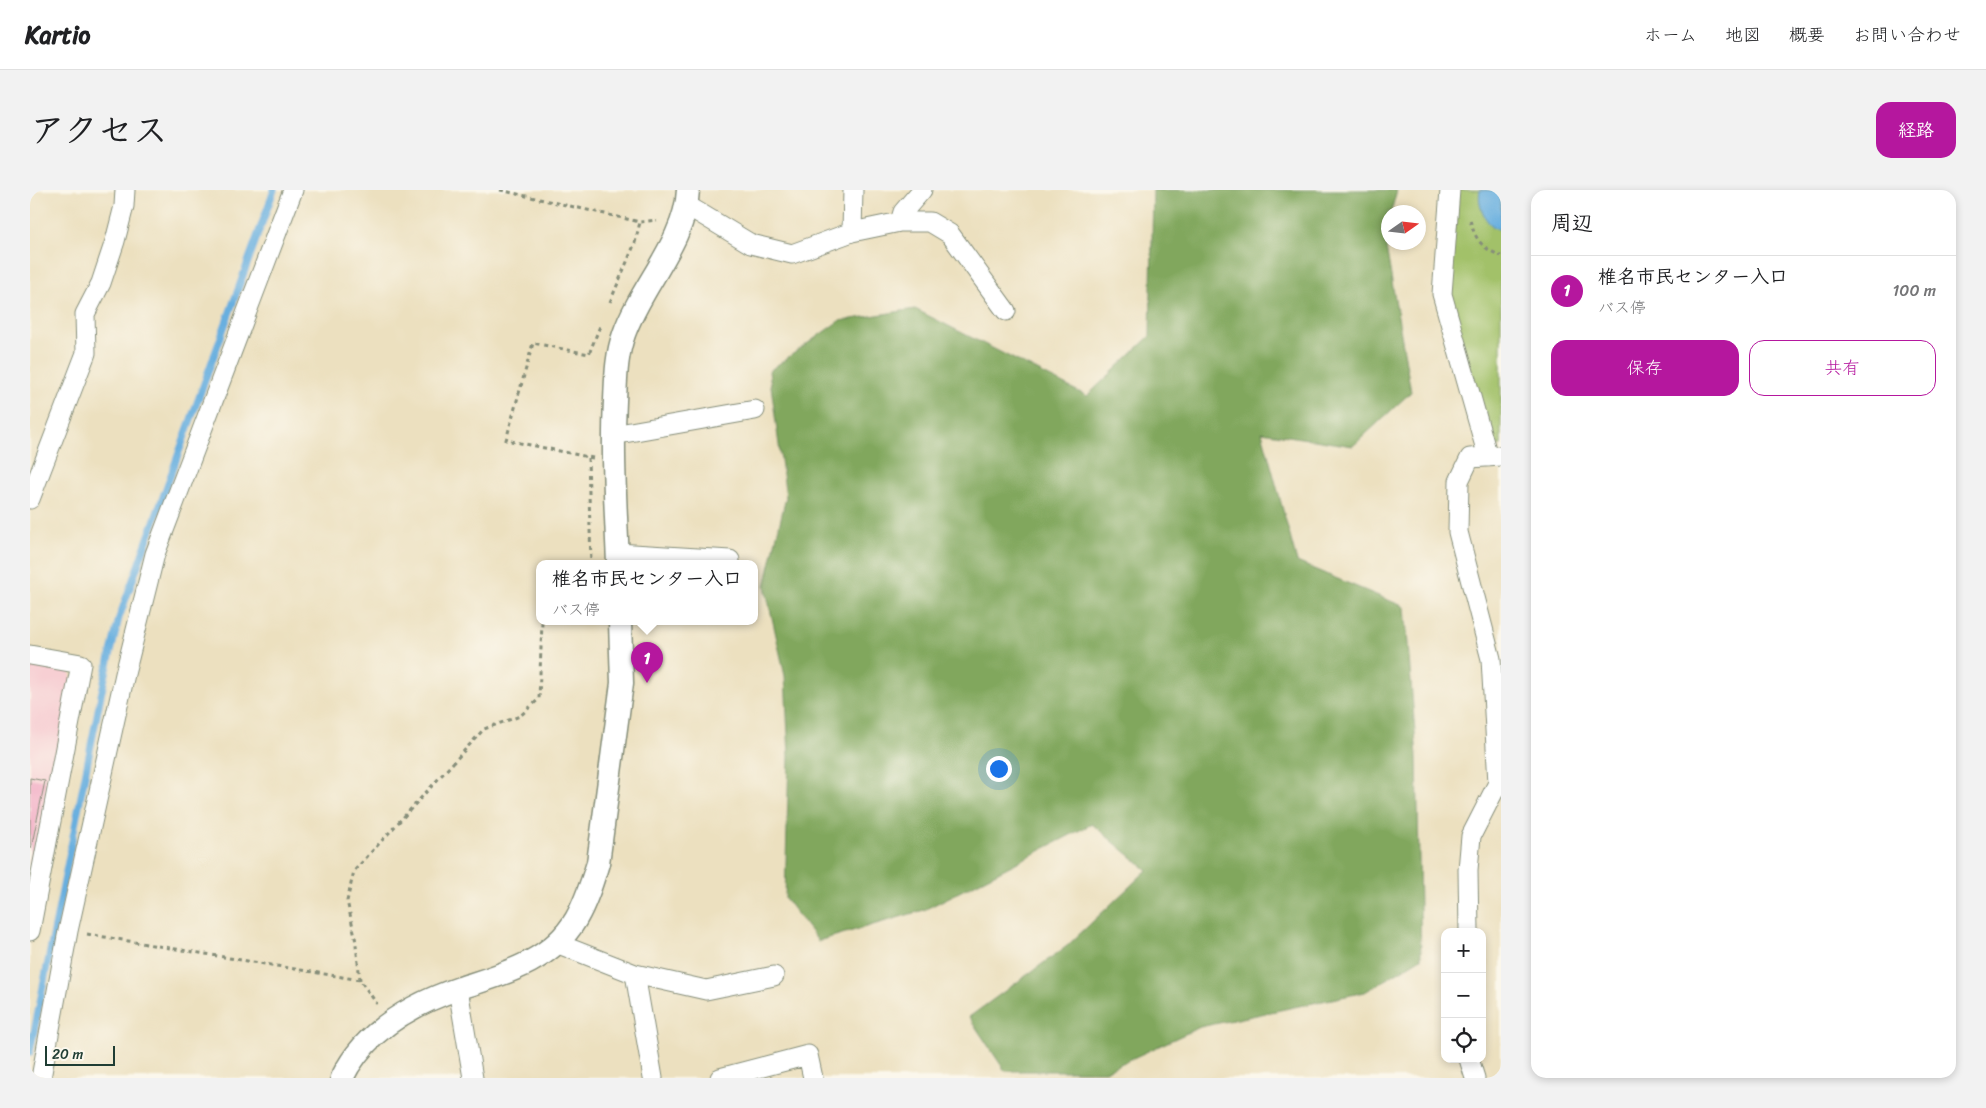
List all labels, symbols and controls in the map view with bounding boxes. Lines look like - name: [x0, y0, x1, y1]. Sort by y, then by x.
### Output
- text: Kartio: [25, 14, 90, 56]
- text: ホーム: [1644, 19, 1697, 51]
- text: 地図: [1725, 19, 1761, 51]
- text: 概要: [1789, 19, 1825, 51]
- text: お問い合わせ: [1853, 19, 1961, 51]
- text: アクセス: [30, 99, 168, 161]
- button: 経路: [1876, 102, 1956, 158]
- text: 周辺: [1551, 204, 1593, 242]
- north arrow: [1381, 205, 1426, 250]
- text: 椎名市民センター入口: [1598, 260, 1788, 293]
- text: 1: [1564, 276, 1570, 305]
- text: 100 m: [1892, 276, 1936, 305]
- text: バス停: [1598, 293, 1646, 322]
- button: 保存: [1551, 340, 1739, 396]
- button: 共有: [1749, 340, 1936, 396]
- popup: [536, 560, 758, 625]
- text: 椎名市民センター入口: [552, 562, 742, 595]
- text: バス停: [552, 595, 600, 624]
- pin: 1: [631, 642, 663, 683]
- your location: [986, 756, 1012, 782]
- map controls: [1441, 928, 1486, 1063]
- button: +: [1441, 928, 1486, 973]
- button: −: [1441, 973, 1486, 1018]
- button: locate: [1441, 1018, 1486, 1063]
- text: 20 m: [52, 1042, 83, 1067]
- scale bar: [45, 1043, 115, 1066]

